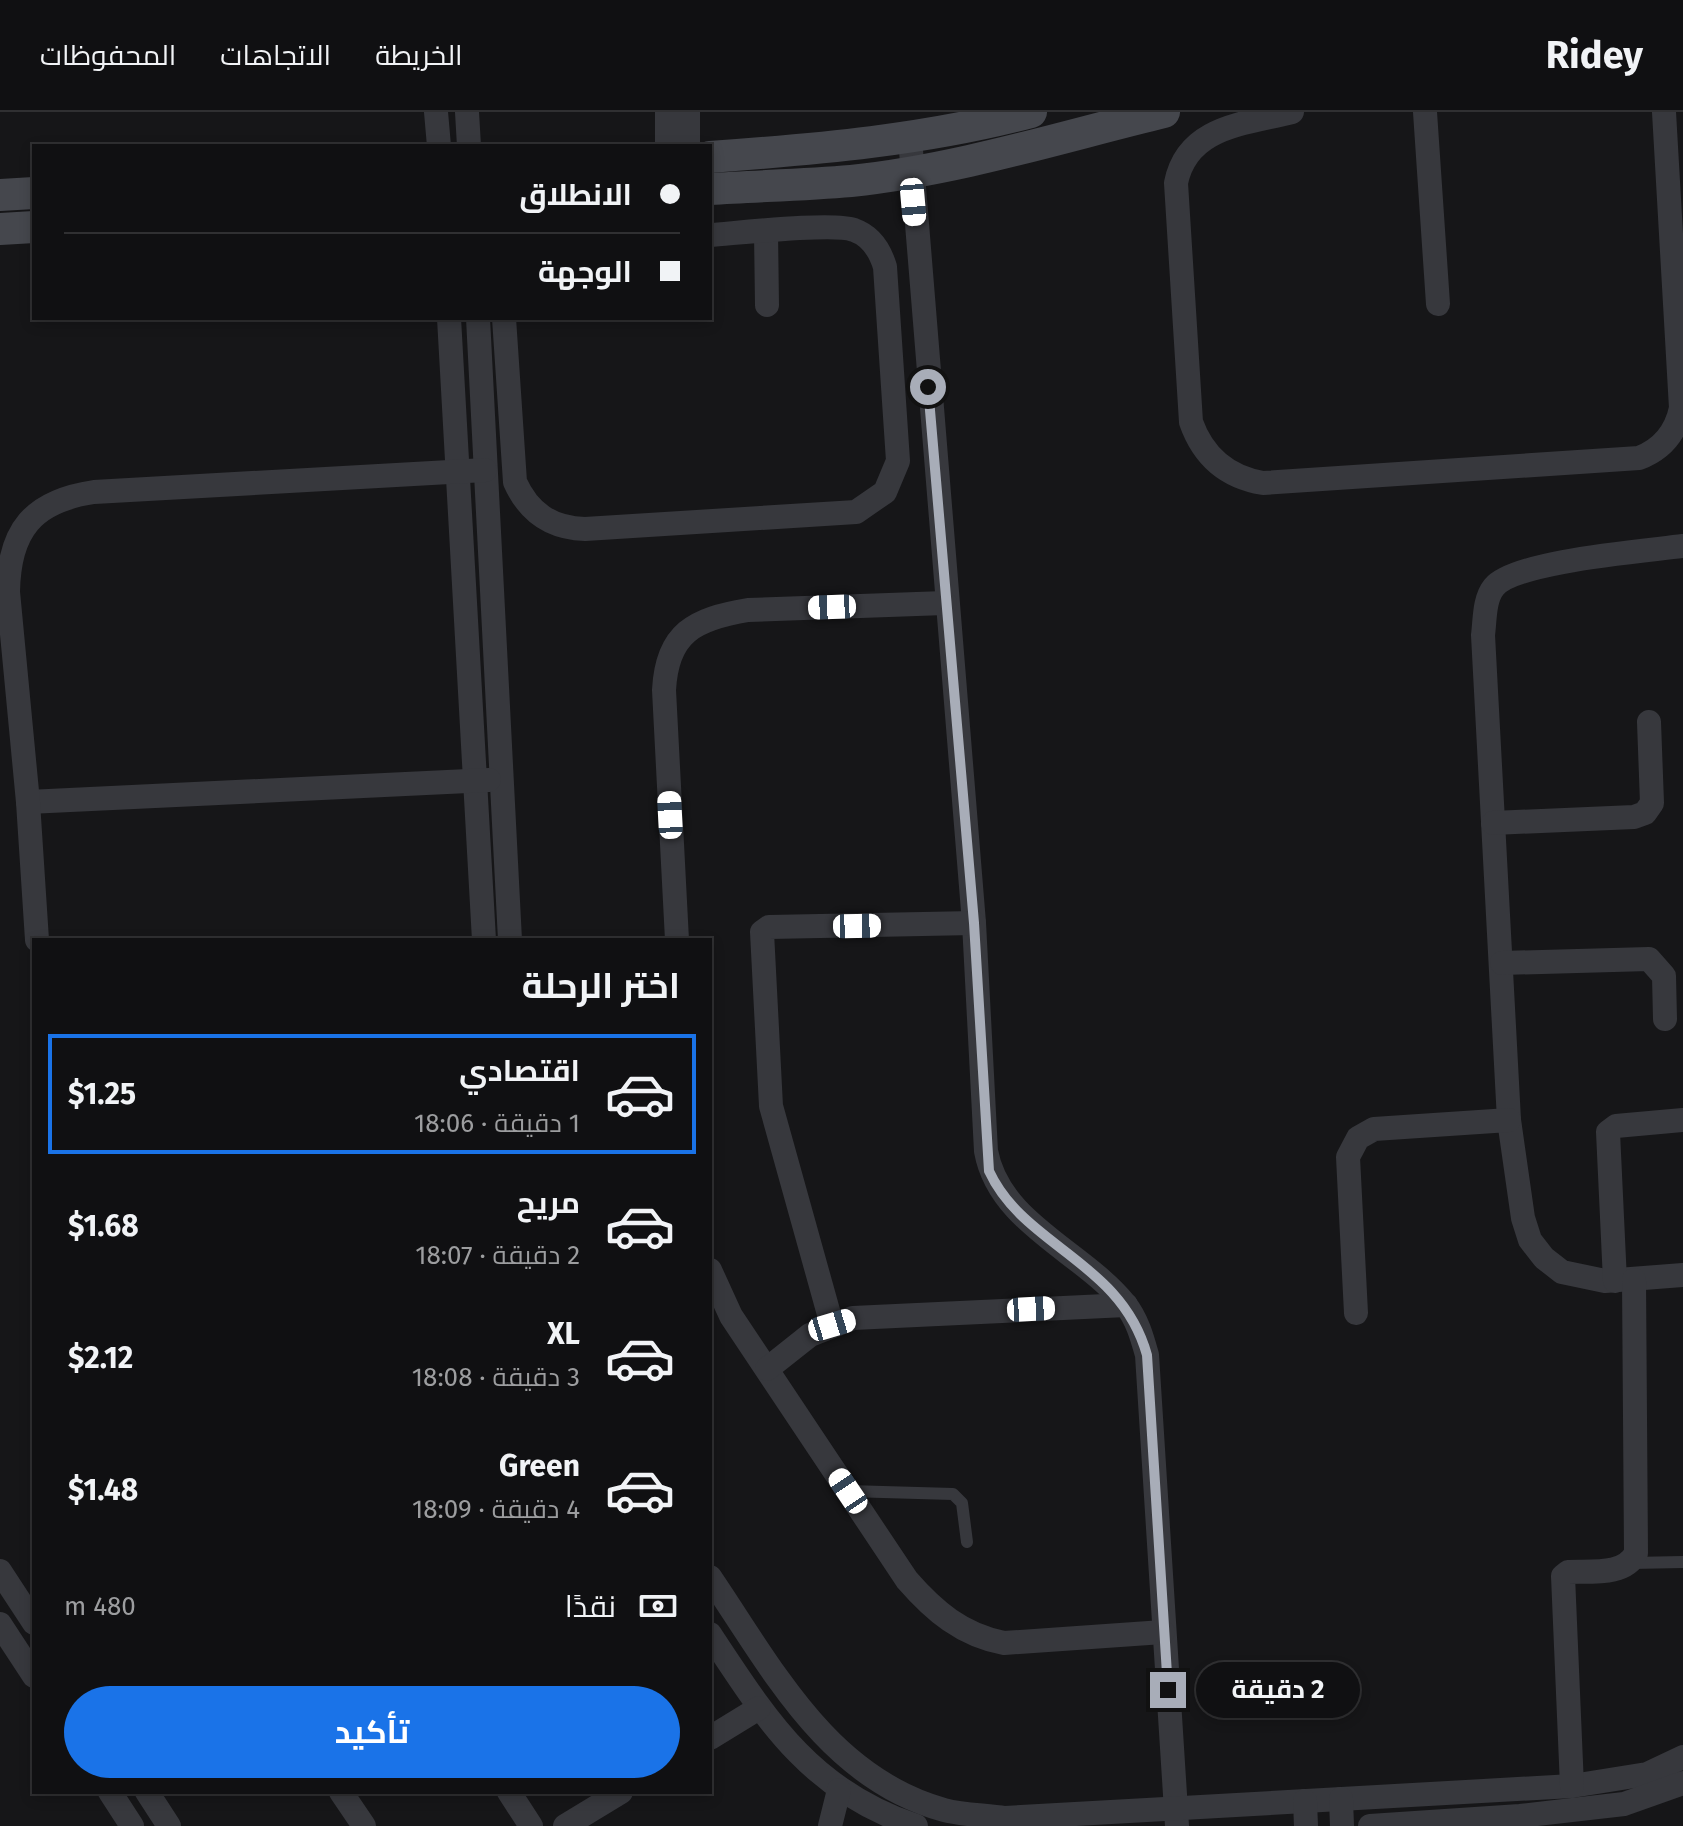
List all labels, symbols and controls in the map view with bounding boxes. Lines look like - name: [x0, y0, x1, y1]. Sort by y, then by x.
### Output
- text: Ridey: [1546, 32, 1643, 78]
- text: المحفوظات: [40, 39, 176, 72]
- text: الاتجاهات: [220, 39, 331, 72]
- text: الخريطة: [375, 39, 463, 72]
- text: الانطلاق: [519, 177, 632, 213]
- car: [899, 177, 927, 227]
- text: الوجهة: [538, 254, 632, 290]
- route start: [910, 369, 946, 405]
- car: [808, 594, 856, 620]
- car: [657, 790, 683, 840]
- car: [833, 914, 881, 938]
- text: اختر الرحلة: [522, 964, 680, 1008]
- text: اقتصادي: [459, 1053, 580, 1089]
- icon: car: [604, 1058, 676, 1130]
- text: $1.25: [68, 1076, 136, 1112]
- text: 1 دقيقة · 18:06: [414, 1108, 580, 1139]
- text: مريح: [517, 1185, 580, 1221]
- icon: car: [604, 1190, 676, 1262]
- text: $1.68: [68, 1208, 139, 1244]
- text: 2 دقيقة · 18:07: [415, 1240, 580, 1271]
- car: [1006, 1296, 1056, 1322]
- car: [806, 1307, 858, 1343]
- text: XL: [547, 1316, 580, 1352]
- icon: car: [604, 1322, 676, 1394]
- text: $2.12: [68, 1340, 133, 1376]
- text: 3 دقيقة · 18:08: [412, 1362, 580, 1393]
- text: Green: [499, 1448, 580, 1484]
- icon: car: [604, 1454, 676, 1526]
- car: [825, 1464, 871, 1518]
- text: $1.48: [68, 1472, 138, 1508]
- text: 4 دقيقة · 18:09: [412, 1494, 580, 1525]
- icon: cash: [636, 1584, 680, 1628]
- text: نقدًا: [565, 1589, 616, 1625]
- text: 480 m: [64, 1591, 136, 1622]
- callout: 2 دقيقة: [1196, 1662, 1360, 1718]
- route end: [1150, 1672, 1186, 1708]
- text: 2 دقيقة: [1231, 1674, 1325, 1705]
- button: تأكيد: [64, 1686, 680, 1778]

